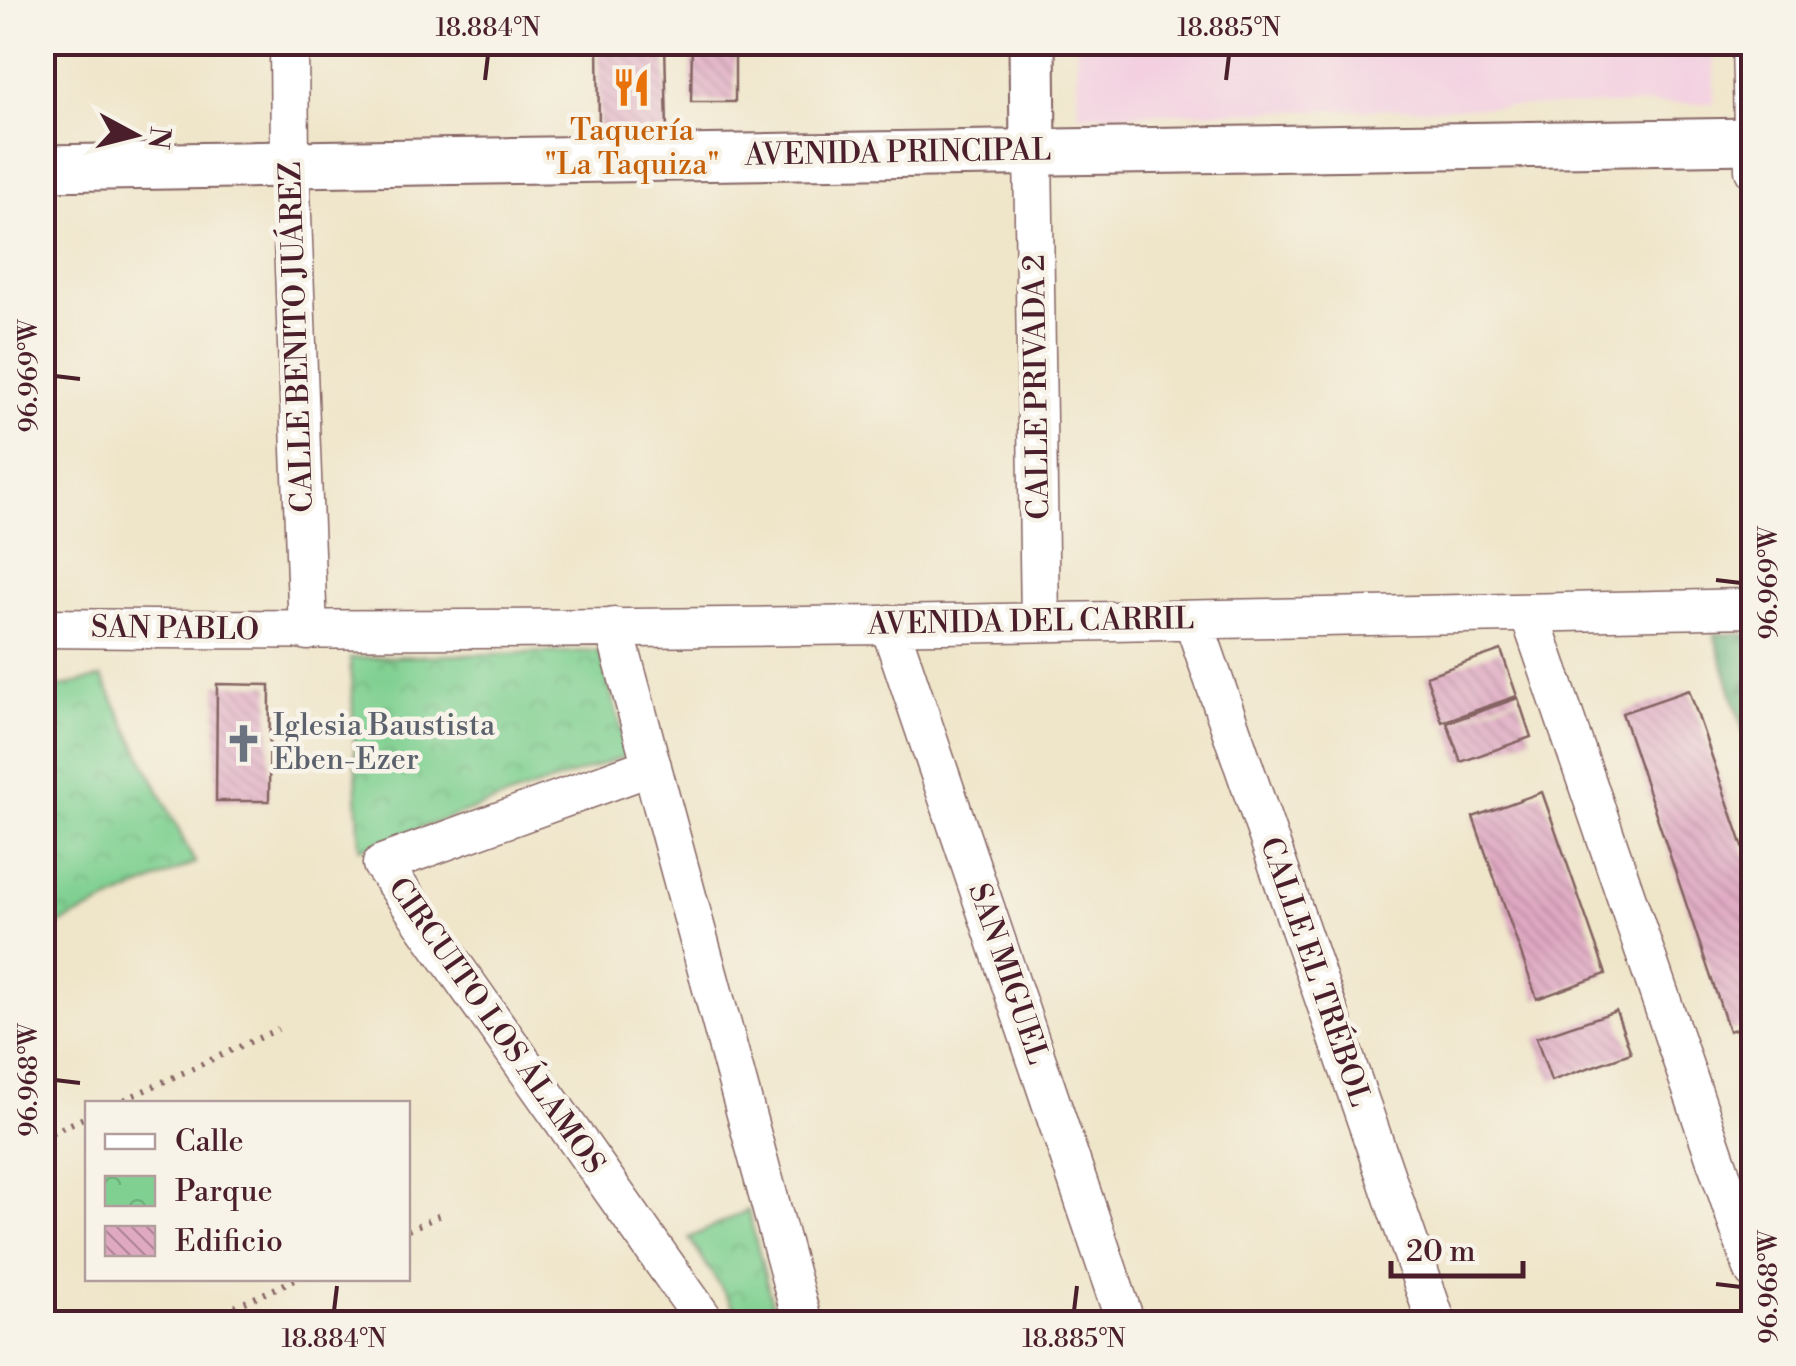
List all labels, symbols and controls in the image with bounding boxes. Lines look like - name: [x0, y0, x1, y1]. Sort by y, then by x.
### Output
- text: 18.884°N: [436, 13, 541, 44]
- text: 18.885°N: [1177, 13, 1281, 44]
- restaurant icon: Taquería "La Taquiza": [611, 66, 653, 108]
- north arrow: [85, 85, 185, 185]
- place label: Taquería "La Taquiza": [545, 112, 719, 184]
- text: N: [140, 125, 177, 151]
- street label: AVENIDA PRINCIPAL: [744, 131, 1051, 175]
- street label: CALLE BENITO JUÁREZ: [270, 161, 322, 513]
- street label: CALLE PRIVADA 2: [1016, 254, 1058, 520]
- text: 96.969°W: [14, 318, 45, 433]
- text: 96.969°W: [1754, 525, 1785, 640]
- street label: AVENIDA DEL CARRIL: [867, 600, 1194, 644]
- street label: SAN PABLO: [91, 609, 259, 649]
- place label: Iglesia Baustista Eben-Ezer: [273, 707, 496, 779]
- church icon: Iglesia Baustista Eben-Ezer: [222, 722, 264, 764]
- street label: CALLE EL TRÉBOL: [1251, 832, 1381, 1112]
- street label: CIRCUITO LOS ÁLAMOS: [379, 869, 614, 1181]
- street label: SAN MIGUEL: [959, 879, 1057, 1069]
- text: 96.968°W: [14, 1022, 45, 1137]
- legend: [85, 1101, 410, 1281]
- text: Calle: [175, 1123, 244, 1161]
- text: Parque: [175, 1173, 273, 1211]
- scale bar: [1391, 1216, 1524, 1278]
- text: Edificio: [175, 1223, 283, 1261]
- text: 96.968°W: [1754, 1229, 1785, 1344]
- text: 20 m: [1406, 1233, 1475, 1271]
- text: 18.884°N: [282, 1324, 387, 1355]
- text: 18.885°N: [1022, 1324, 1126, 1355]

